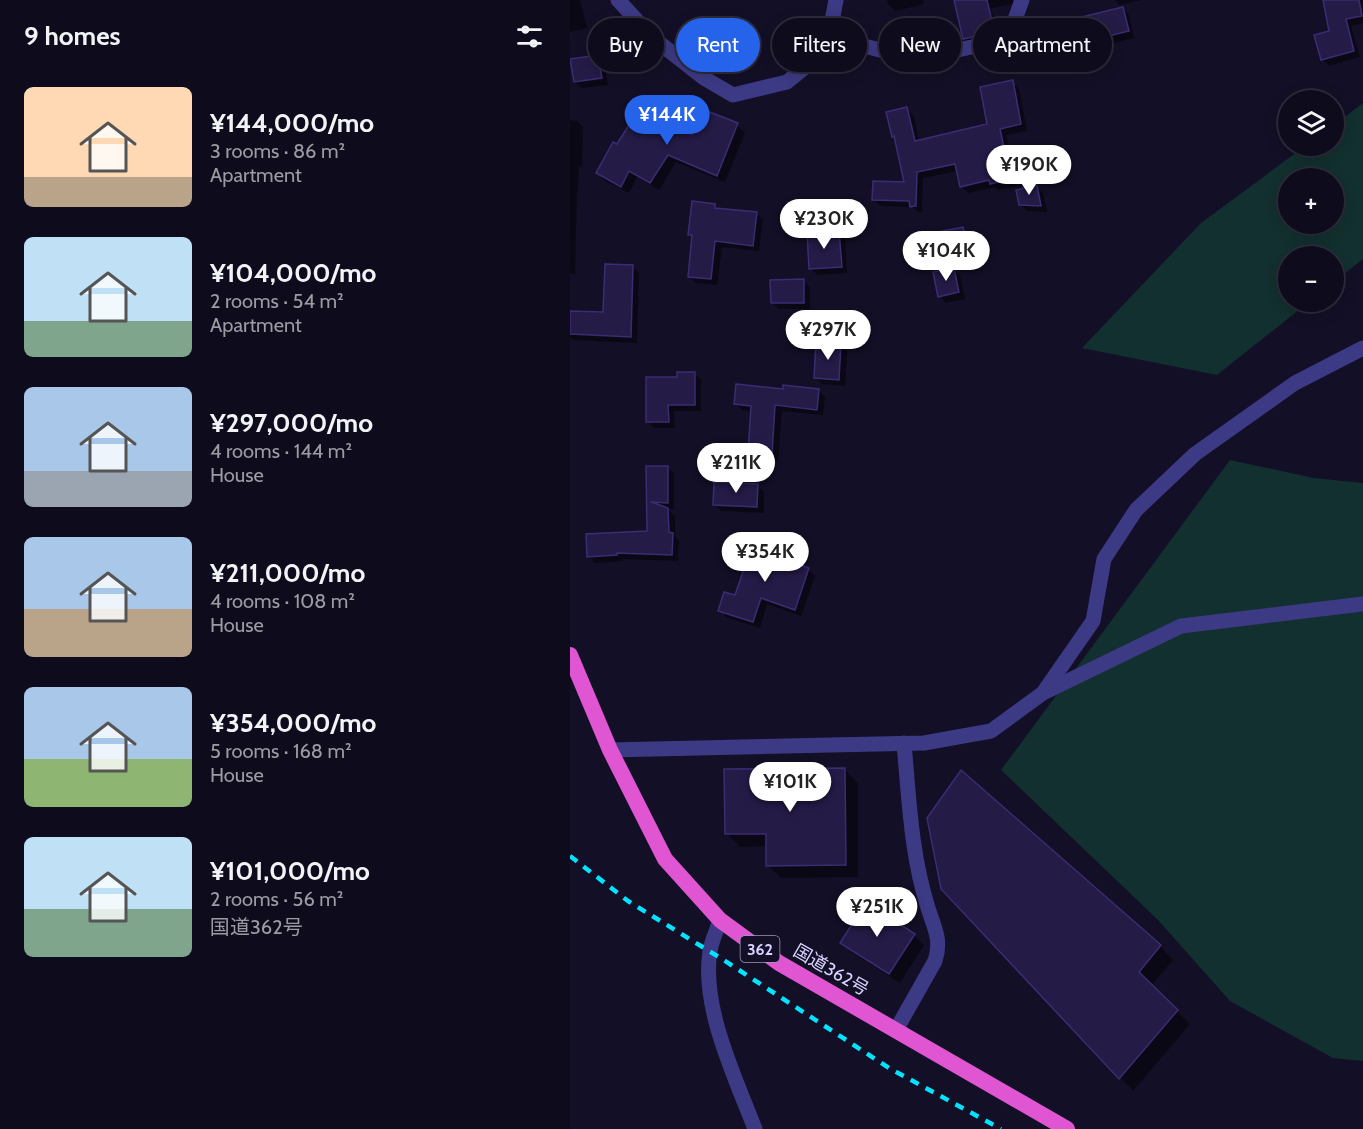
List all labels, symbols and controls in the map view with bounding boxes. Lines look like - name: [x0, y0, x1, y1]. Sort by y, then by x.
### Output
- chip: Buy: [588, 18, 664, 72]
- chip: Rent: [676, 18, 760, 72]
- chip: Filters: [772, 18, 867, 72]
- chip: New: [879, 18, 961, 72]
- chip: Apartment: [973, 18, 1112, 72]
- text: 9 homes: [24, 20, 121, 52]
- icon: filters: [513, 20, 546, 53]
- map controls: [1278, 90, 1344, 312]
- button: layers: [1278, 90, 1344, 156]
- pin: ¥144K: [625, 95, 709, 146]
- text: ¥144K: [639, 102, 695, 126]
- text: ¥144,000/mo: [210, 107, 374, 139]
- icon: home: [72, 111, 144, 183]
- text: 3 rooms · 86 m²: [210, 139, 345, 163]
- pin: ¥190K: [987, 145, 1071, 196]
- text: ¥190K: [1000, 152, 1058, 176]
- text: Apartment: [210, 163, 302, 187]
- button: +: [1278, 168, 1344, 234]
- pin: ¥230K: [782, 199, 866, 250]
- text: ¥230K: [794, 206, 854, 230]
- pin: ¥104K: [904, 231, 988, 282]
- text: ¥104K: [917, 238, 975, 262]
- button: −: [1278, 246, 1344, 312]
- text: ¥104,000/mo: [210, 257, 376, 289]
- icon: home: [72, 261, 144, 333]
- text: 2 rooms · 54 m²: [210, 289, 344, 313]
- pin: ¥297K: [786, 310, 870, 361]
- text: Apartment: [210, 313, 302, 337]
- text: ¥297K: [800, 317, 856, 341]
- text: ¥297,000/mo: [210, 407, 373, 439]
- icon: home: [72, 411, 144, 483]
- text: 4 rooms · 144 m²: [210, 439, 352, 463]
- pin: ¥211K: [694, 443, 778, 494]
- text: ¥211K: [711, 450, 761, 474]
- text: House: [210, 463, 264, 487]
- pin: ¥354K: [723, 532, 807, 583]
- text: ¥354K: [736, 539, 794, 563]
- text: ¥211,000/mo: [210, 557, 365, 589]
- icon: home: [72, 561, 144, 633]
- text: 4 rooms · 108 m²: [210, 589, 355, 613]
- text: House: [210, 613, 264, 637]
- text: ¥354,000/mo: [210, 707, 376, 739]
- icon: home: [72, 711, 144, 783]
- text: 5 rooms · 168 m²: [210, 739, 352, 763]
- pin: ¥101K: [748, 762, 832, 813]
- text: House: [210, 763, 264, 787]
- text: ¥101K: [763, 769, 817, 793]
- text: ¥101,000/mo: [210, 855, 370, 887]
- icon: home: [72, 861, 144, 933]
- text: 2 rooms · 56 m²: [210, 887, 343, 911]
- pin: ¥251K: [835, 887, 919, 938]
- text: ¥251K: [850, 894, 904, 918]
- text: 国道362号: [210, 915, 303, 939]
- road number: 362: [740, 936, 780, 962]
- street label: 国道362号: [789, 940, 873, 1000]

